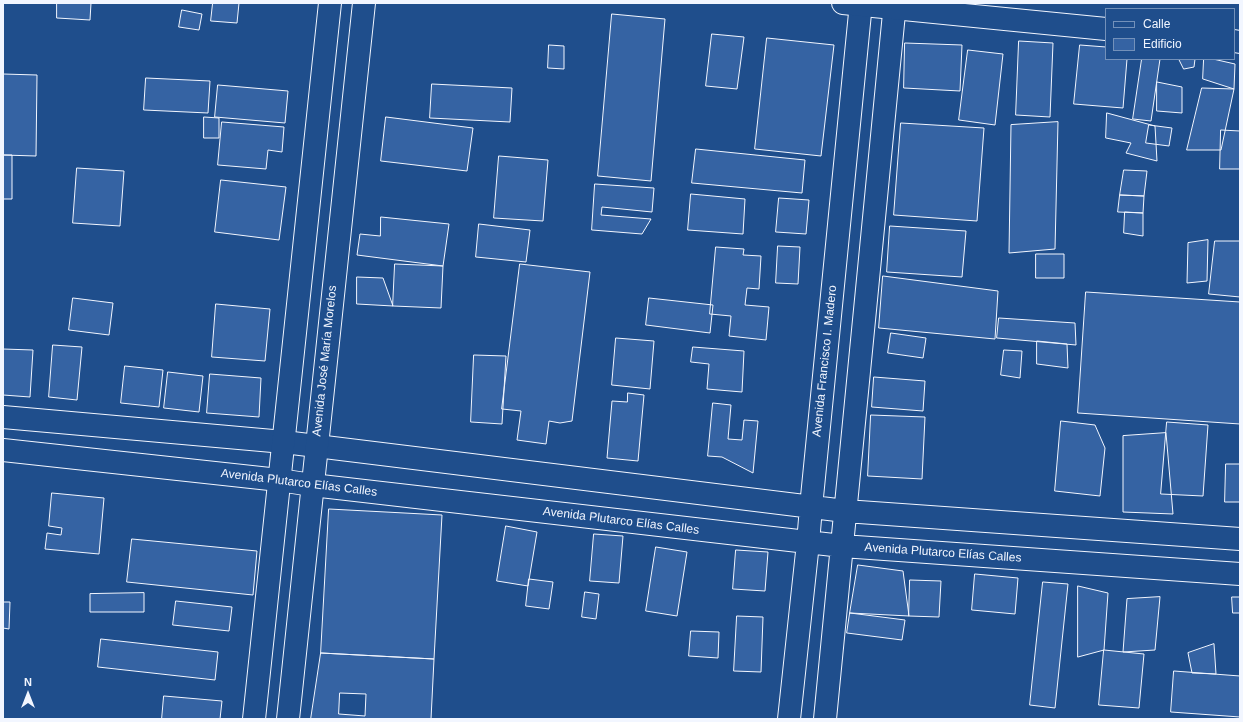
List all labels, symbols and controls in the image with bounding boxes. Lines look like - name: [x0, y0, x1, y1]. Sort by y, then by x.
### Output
- legend: [1105, 8, 1235, 60]
- text: Calle: [1143, 17, 1170, 31]
- text: Edificio: [1143, 37, 1182, 51]
- street label: Avenida Francisco I. Madero: [810, 284, 840, 438]
- street label: Avenida José María Morelos: [310, 285, 340, 437]
- street label: Avenida Plutarco Elías Calles: [220, 466, 378, 500]
- street label: Avenida Plutarco Elías Calles: [542, 504, 700, 538]
- street label: Avenida Plutarco Elías Calles: [864, 540, 1022, 566]
- north arrow: [8, 674, 48, 714]
- text: N: [24, 676, 32, 688]

